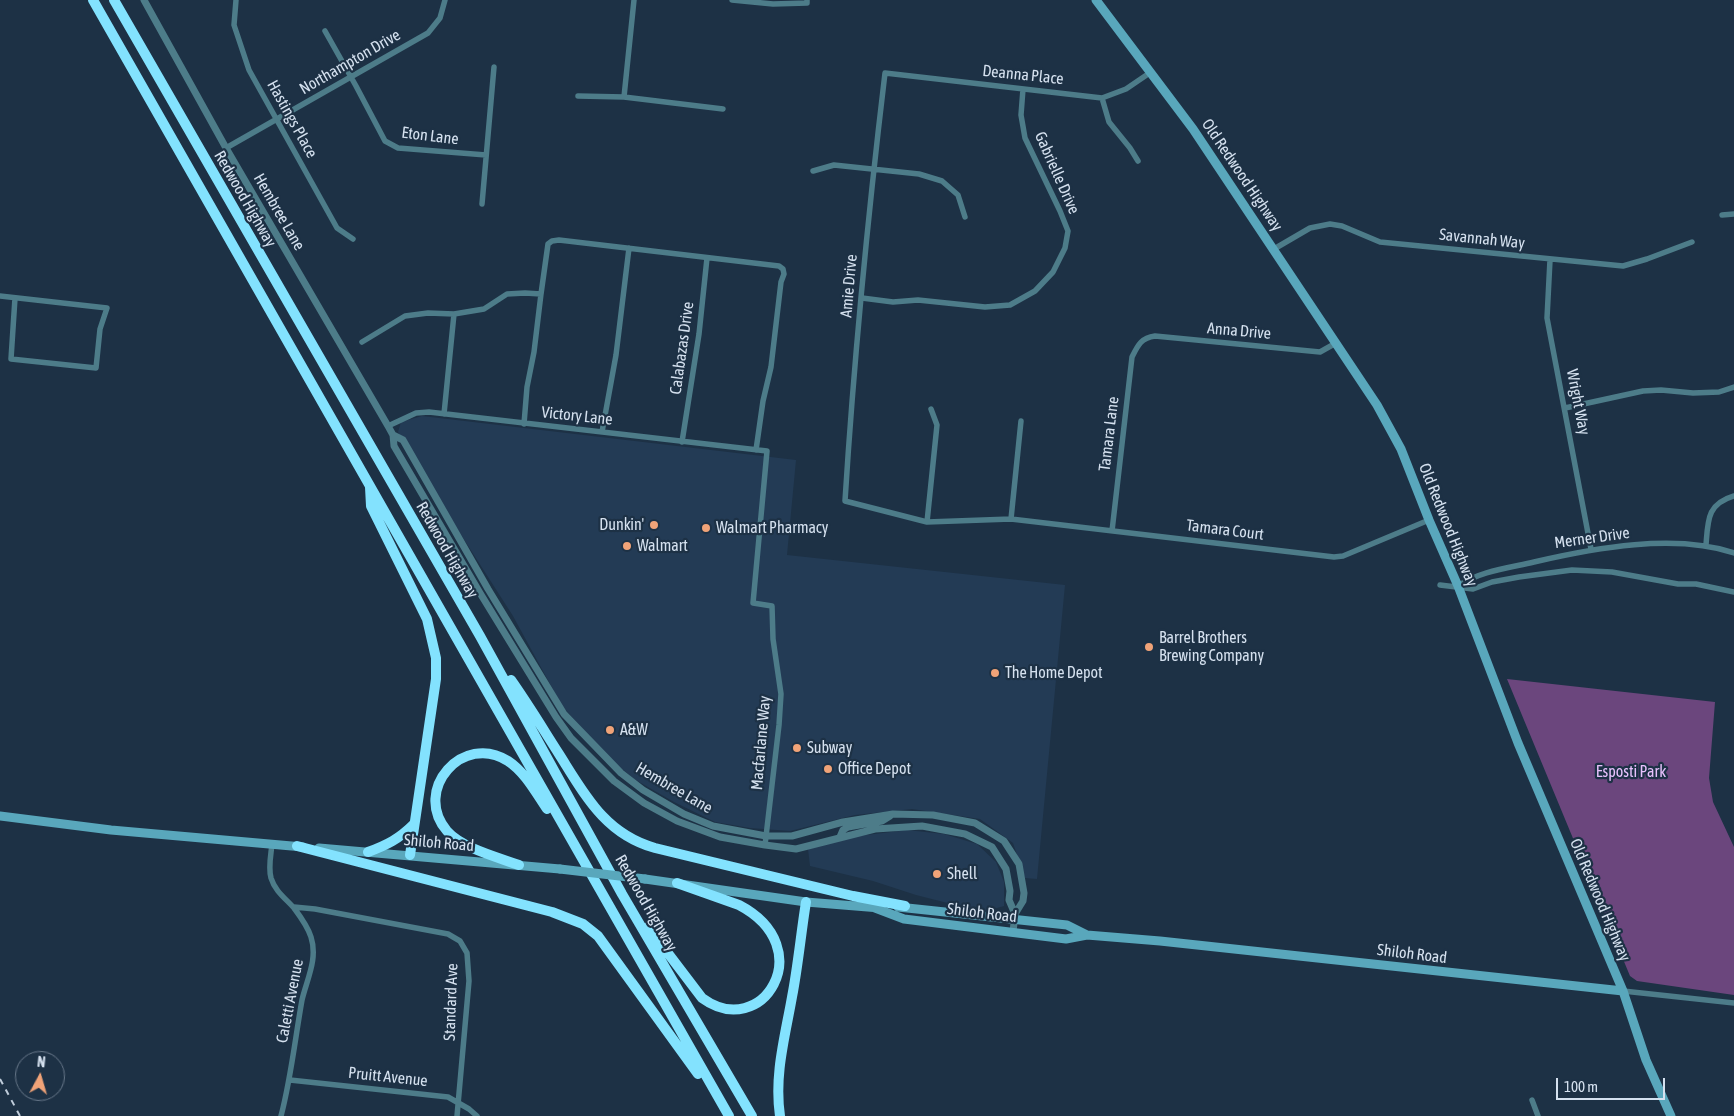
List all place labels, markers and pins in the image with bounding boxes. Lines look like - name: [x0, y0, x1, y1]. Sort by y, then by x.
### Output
- place label: Dunkin': [599, 515, 644, 535]
- place label: Walmart Pharmacy: [716, 518, 828, 538]
- marker: Dunkin': [648, 519, 660, 531]
- marker: Walmart Pharmacy: [700, 522, 712, 534]
- place label: Walmart: [637, 536, 688, 556]
- marker: Walmart: [621, 540, 633, 552]
- place label: Barrel Brothers Brewing Company: [1159, 628, 1264, 666]
- marker: Barrel Brothers Brewing Company: [1143, 641, 1155, 653]
- place label: The Home Depot: [1005, 663, 1103, 683]
- marker: The Home Depot: [989, 667, 1001, 679]
- place label: A&W: [620, 720, 648, 740]
- marker: A&W: [604, 724, 616, 736]
- place label: Subway: [807, 738, 852, 758]
- marker: Subway: [791, 742, 803, 754]
- place label: Office Depot: [838, 759, 911, 779]
- marker: Office Depot: [822, 763, 834, 775]
- place label: Shell: [947, 864, 977, 884]
- marker: Shell: [931, 868, 943, 880]

